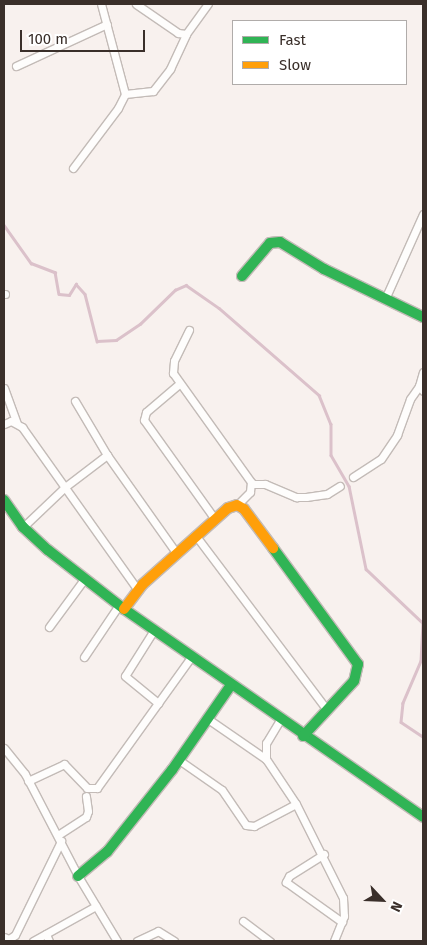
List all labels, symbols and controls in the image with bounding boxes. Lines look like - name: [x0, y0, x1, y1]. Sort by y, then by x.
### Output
- scale bar: [22, 20, 148, 52]
- legend: [232, 20, 407, 85]
- text: 100 m: [28, 30, 68, 48]
- text: Fast: [279, 31, 306, 49]
- text: Slow: [279, 56, 311, 74]
- north arrow: [357, 875, 407, 925]
- text: N: [386, 899, 406, 914]

